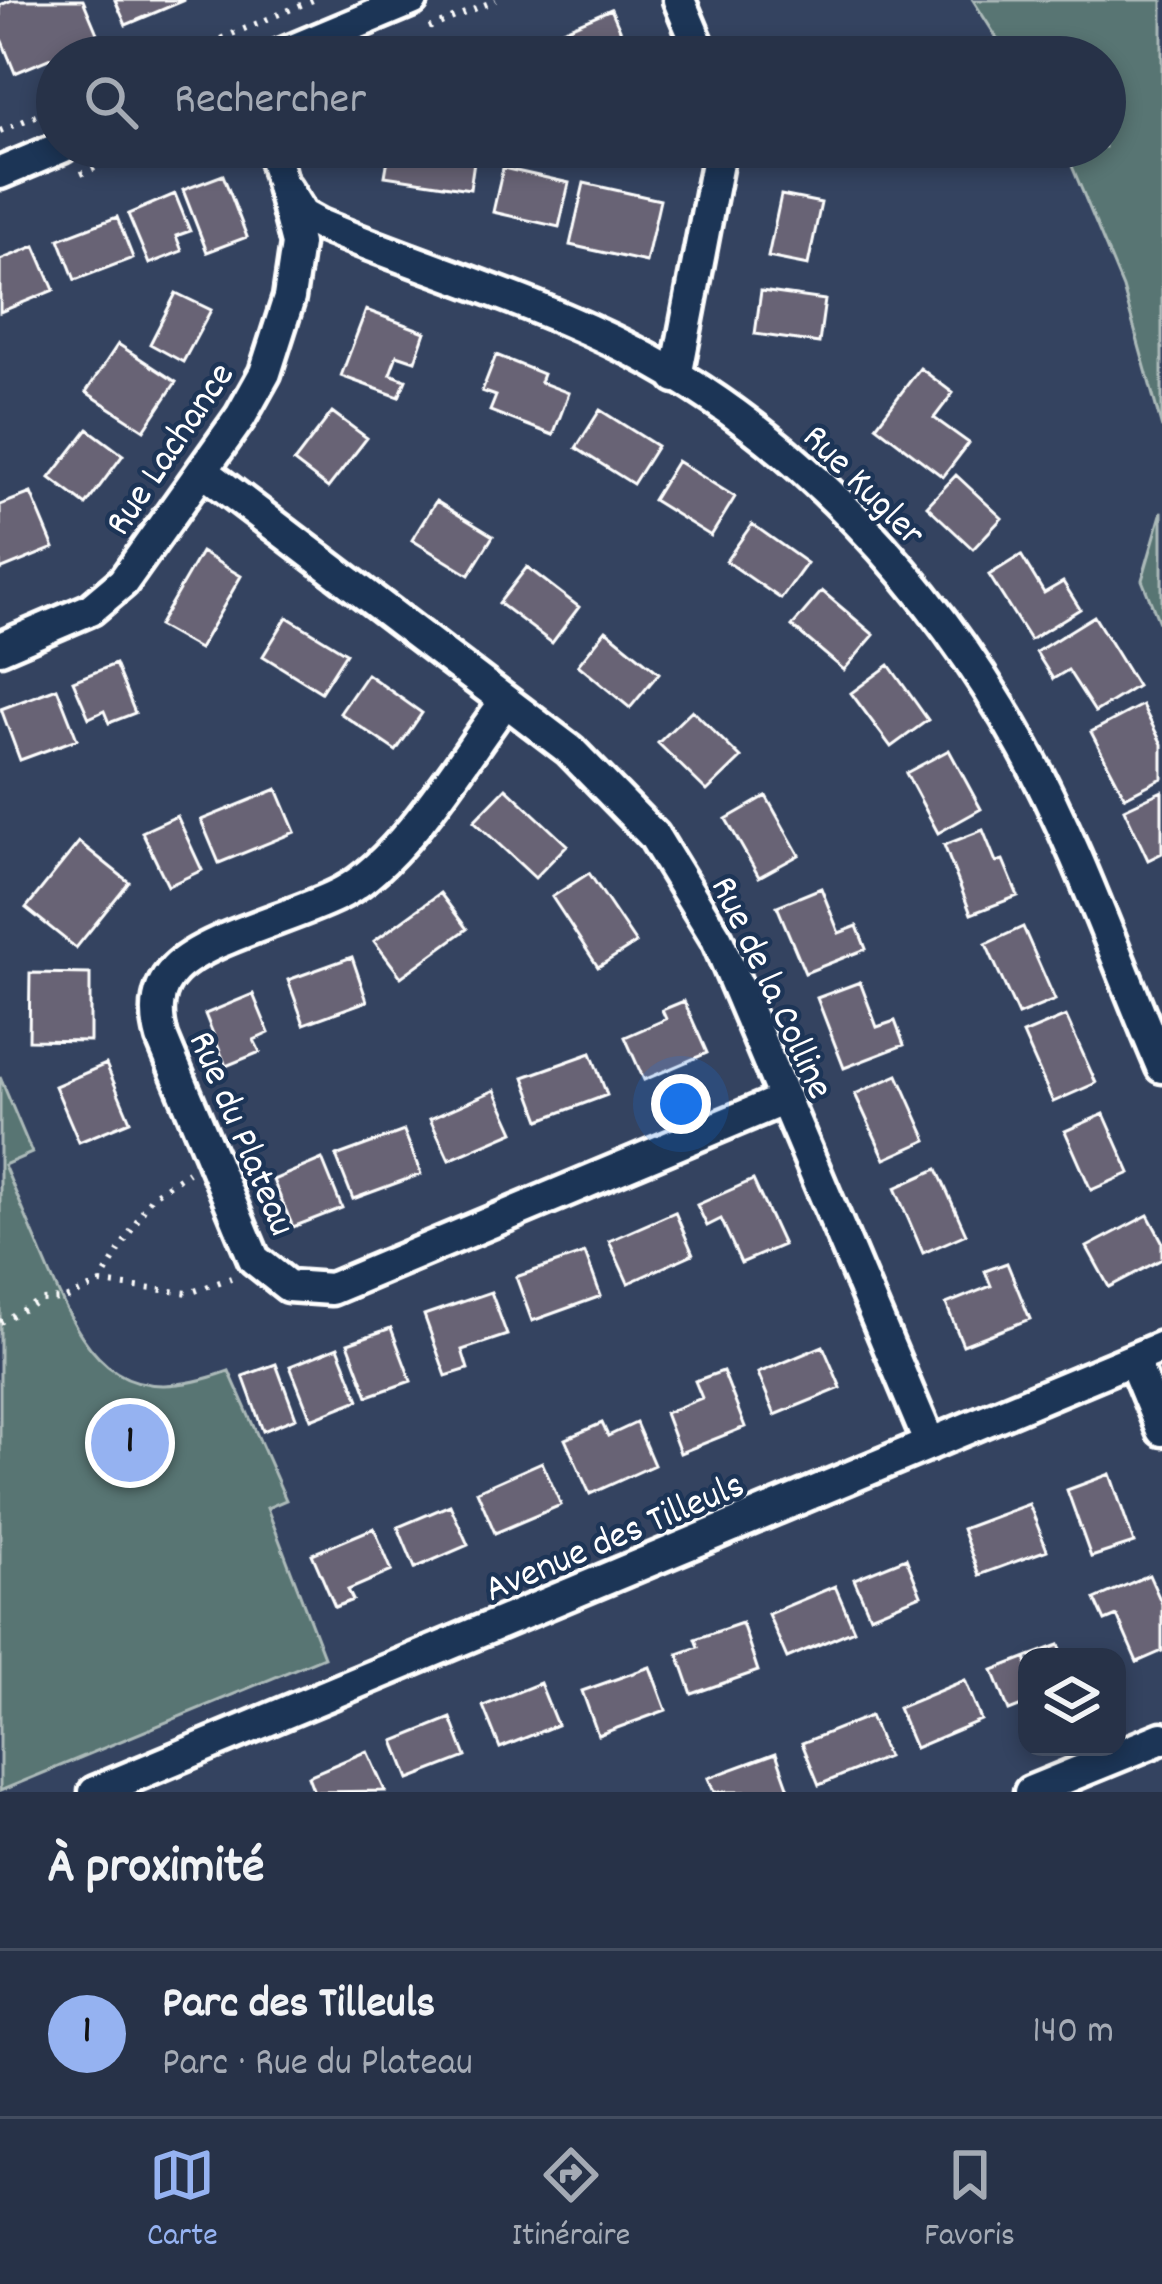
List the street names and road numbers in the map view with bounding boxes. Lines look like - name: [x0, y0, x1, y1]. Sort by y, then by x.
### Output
- street label: Rue Lachance: [94, 353, 251, 548]
- street label: Rue Kugler: [787, 413, 936, 562]
- street label: Rue de la Colline: [693, 868, 845, 1109]
- street label: Rue du Plateau: [171, 1024, 307, 1246]
- street label: Avenue des Tilleuls: [477, 1460, 754, 1619]

